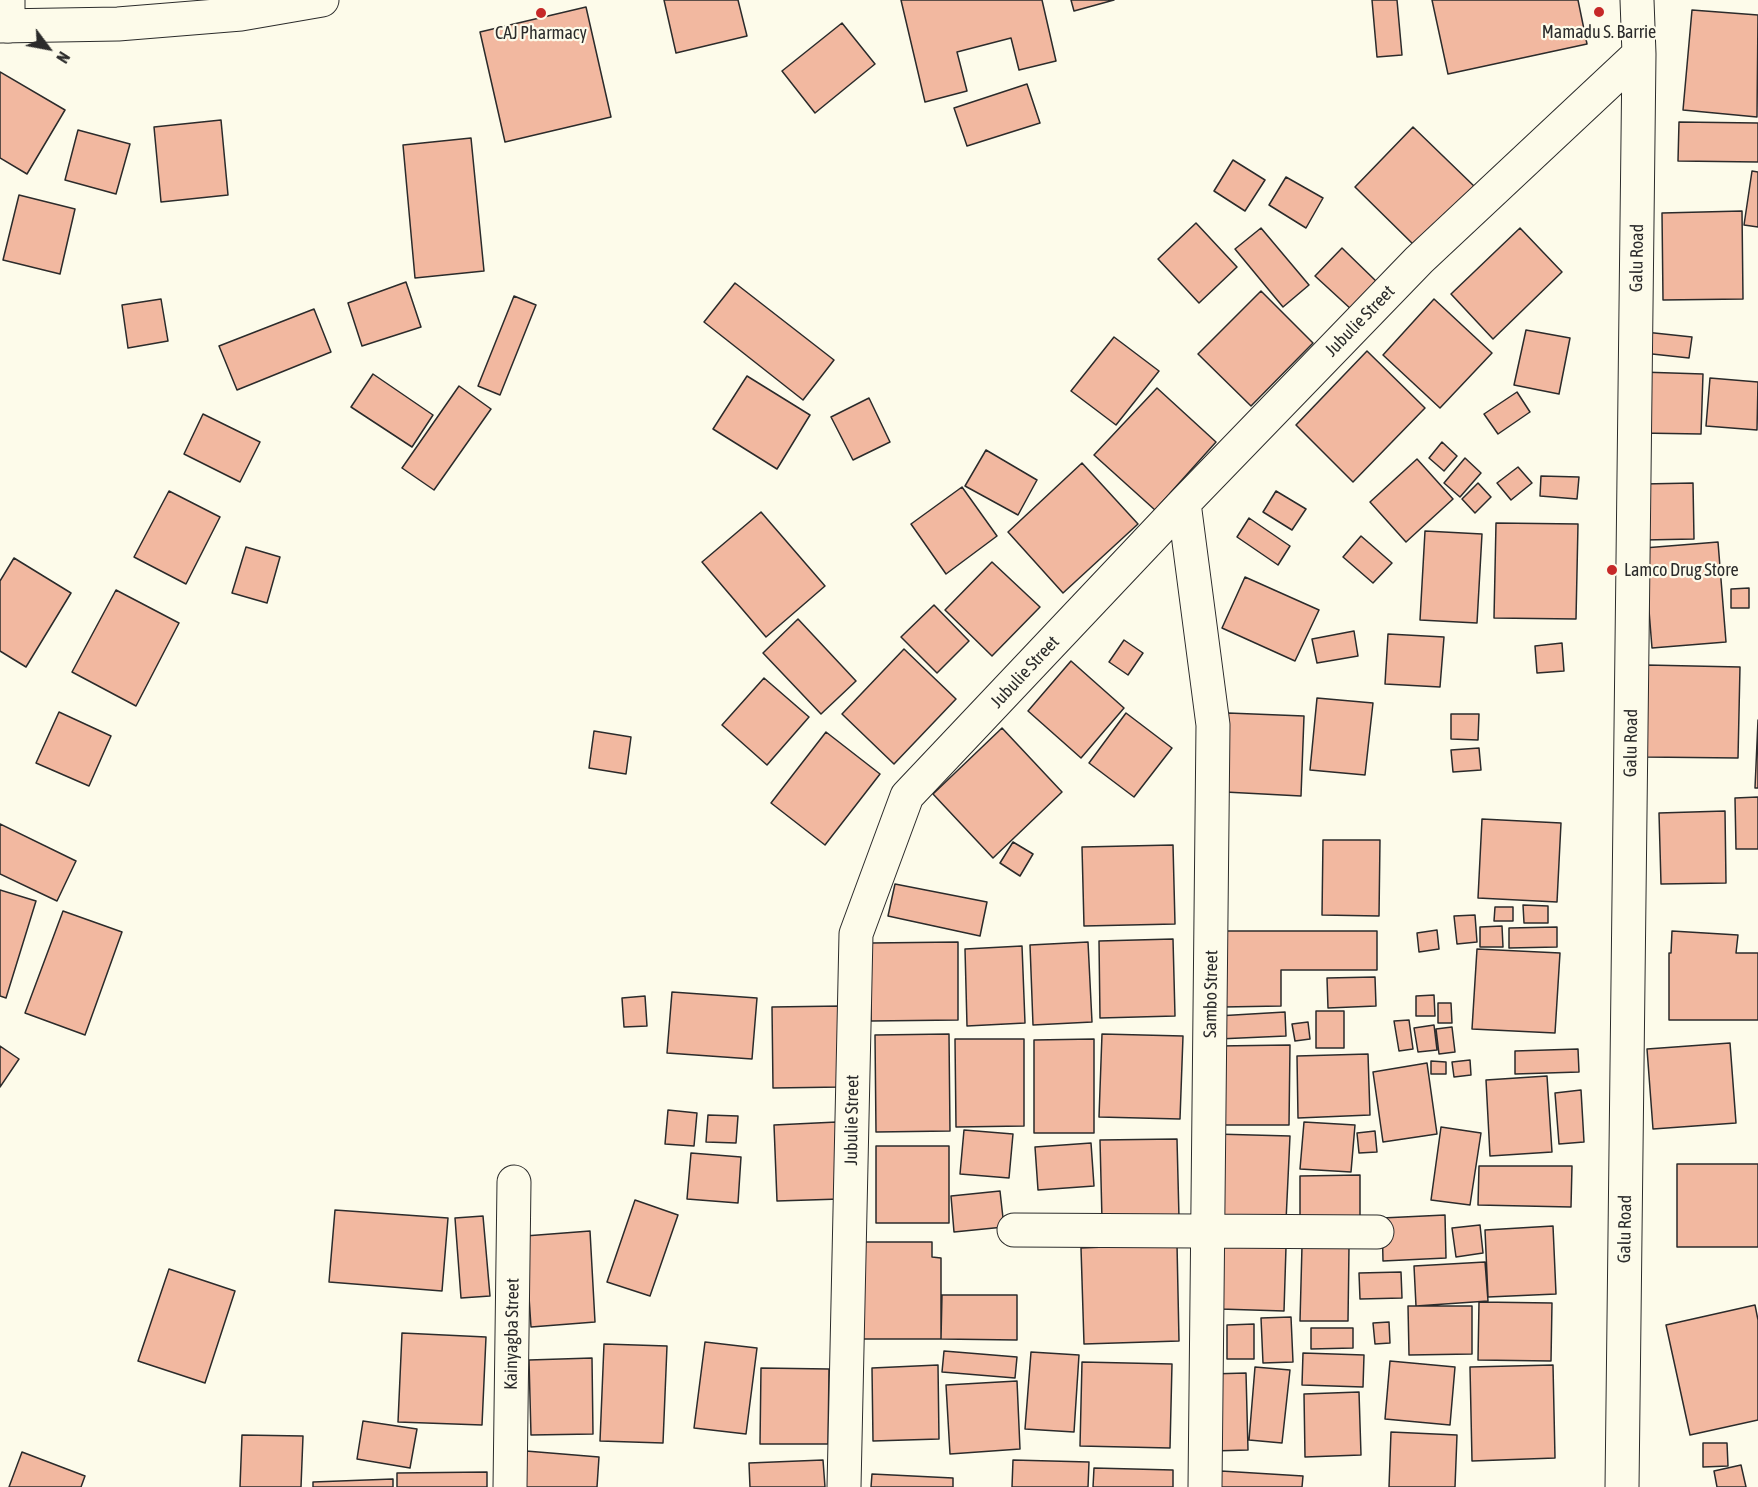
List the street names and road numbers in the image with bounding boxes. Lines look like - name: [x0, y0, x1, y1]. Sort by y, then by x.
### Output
- street label: Galu Road: [1626, 224, 1648, 292]
- street label: Jubulie Street: [1321, 281, 1399, 361]
- street label: Jubulie Street: [986, 631, 1064, 713]
- street label: Galu Road: [1620, 709, 1642, 777]
- street label: Sambo Street: [1199, 950, 1223, 1038]
- street label: Jubulie Street: [840, 1074, 864, 1166]
- street label: Galu Road: [1614, 1195, 1636, 1263]
- street label: Kainyagba Street: [500, 1278, 524, 1390]

